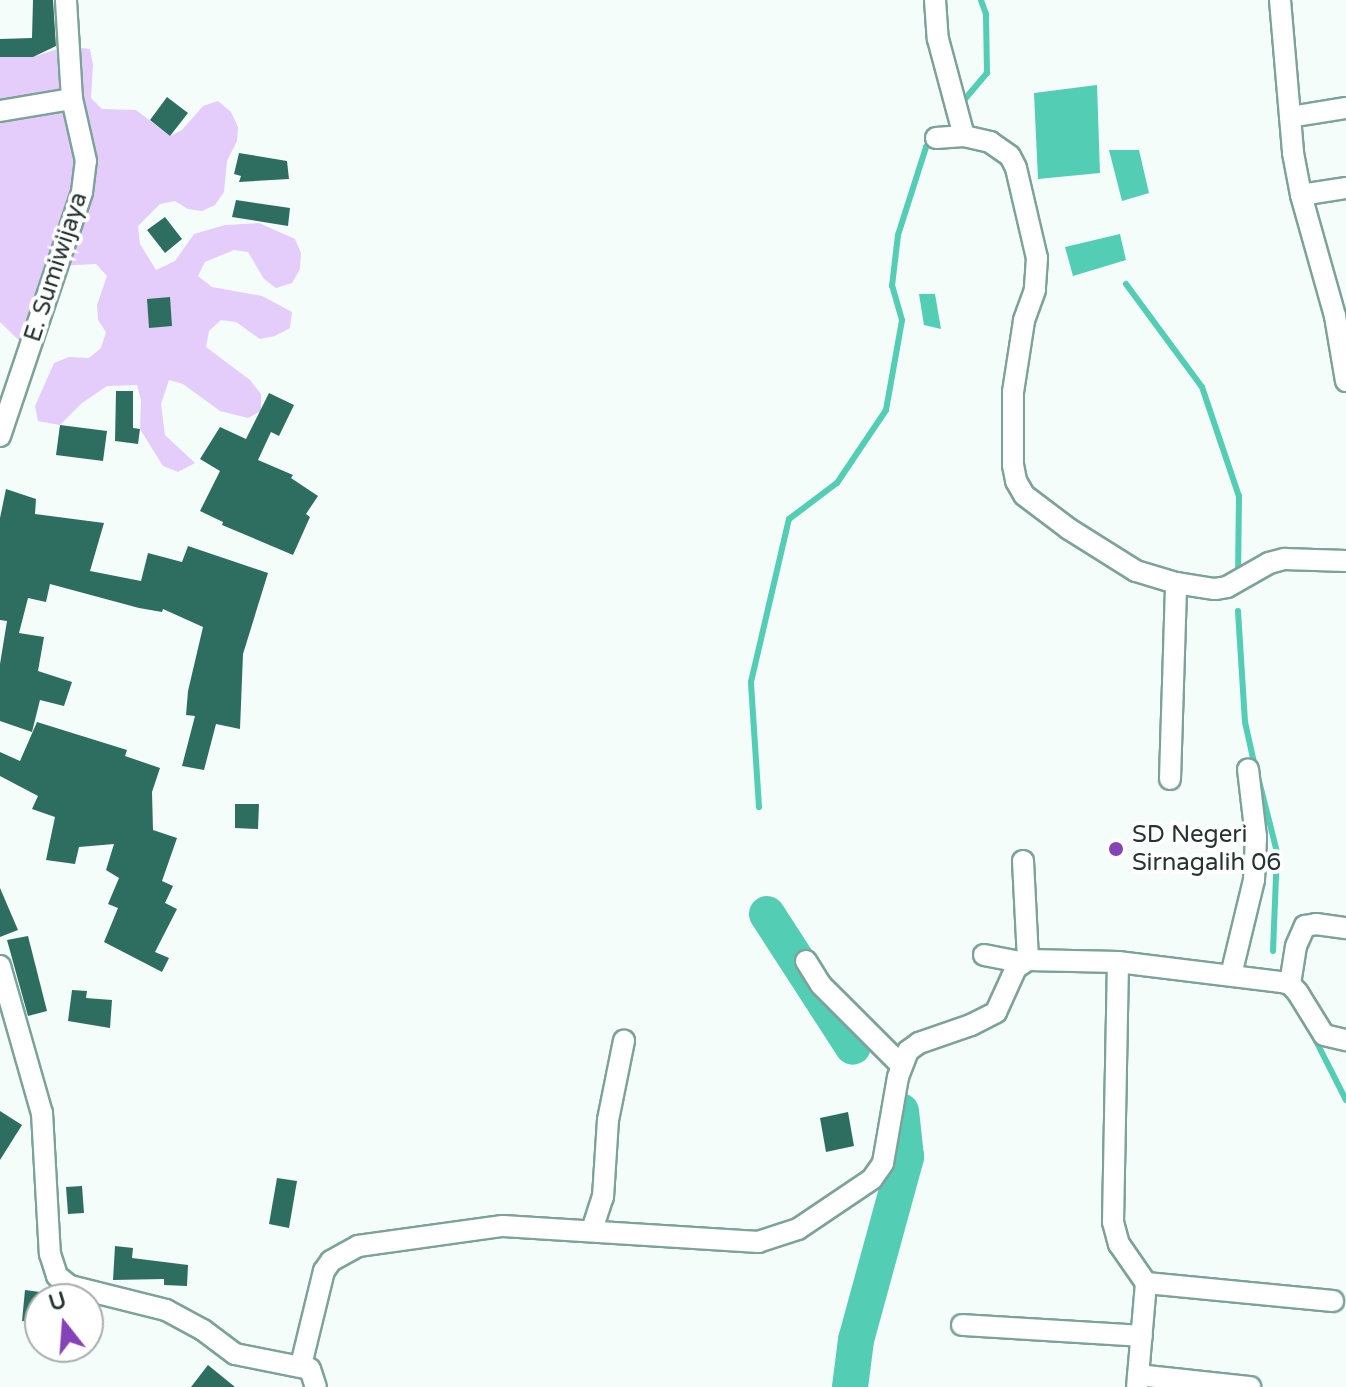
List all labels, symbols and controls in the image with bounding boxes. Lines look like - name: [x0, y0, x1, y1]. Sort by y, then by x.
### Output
- street label: E. Sumiwijaya: [18, 189, 94, 345]
- place label: SD Negeri Sirnagalih 06: [1132, 821, 1281, 877]
- marker: SD Negeri Sirnagalih 06: [1107, 840, 1125, 858]
- north arrow: [24, 1283, 104, 1363]
- text: U: [46, 1287, 69, 1317]

